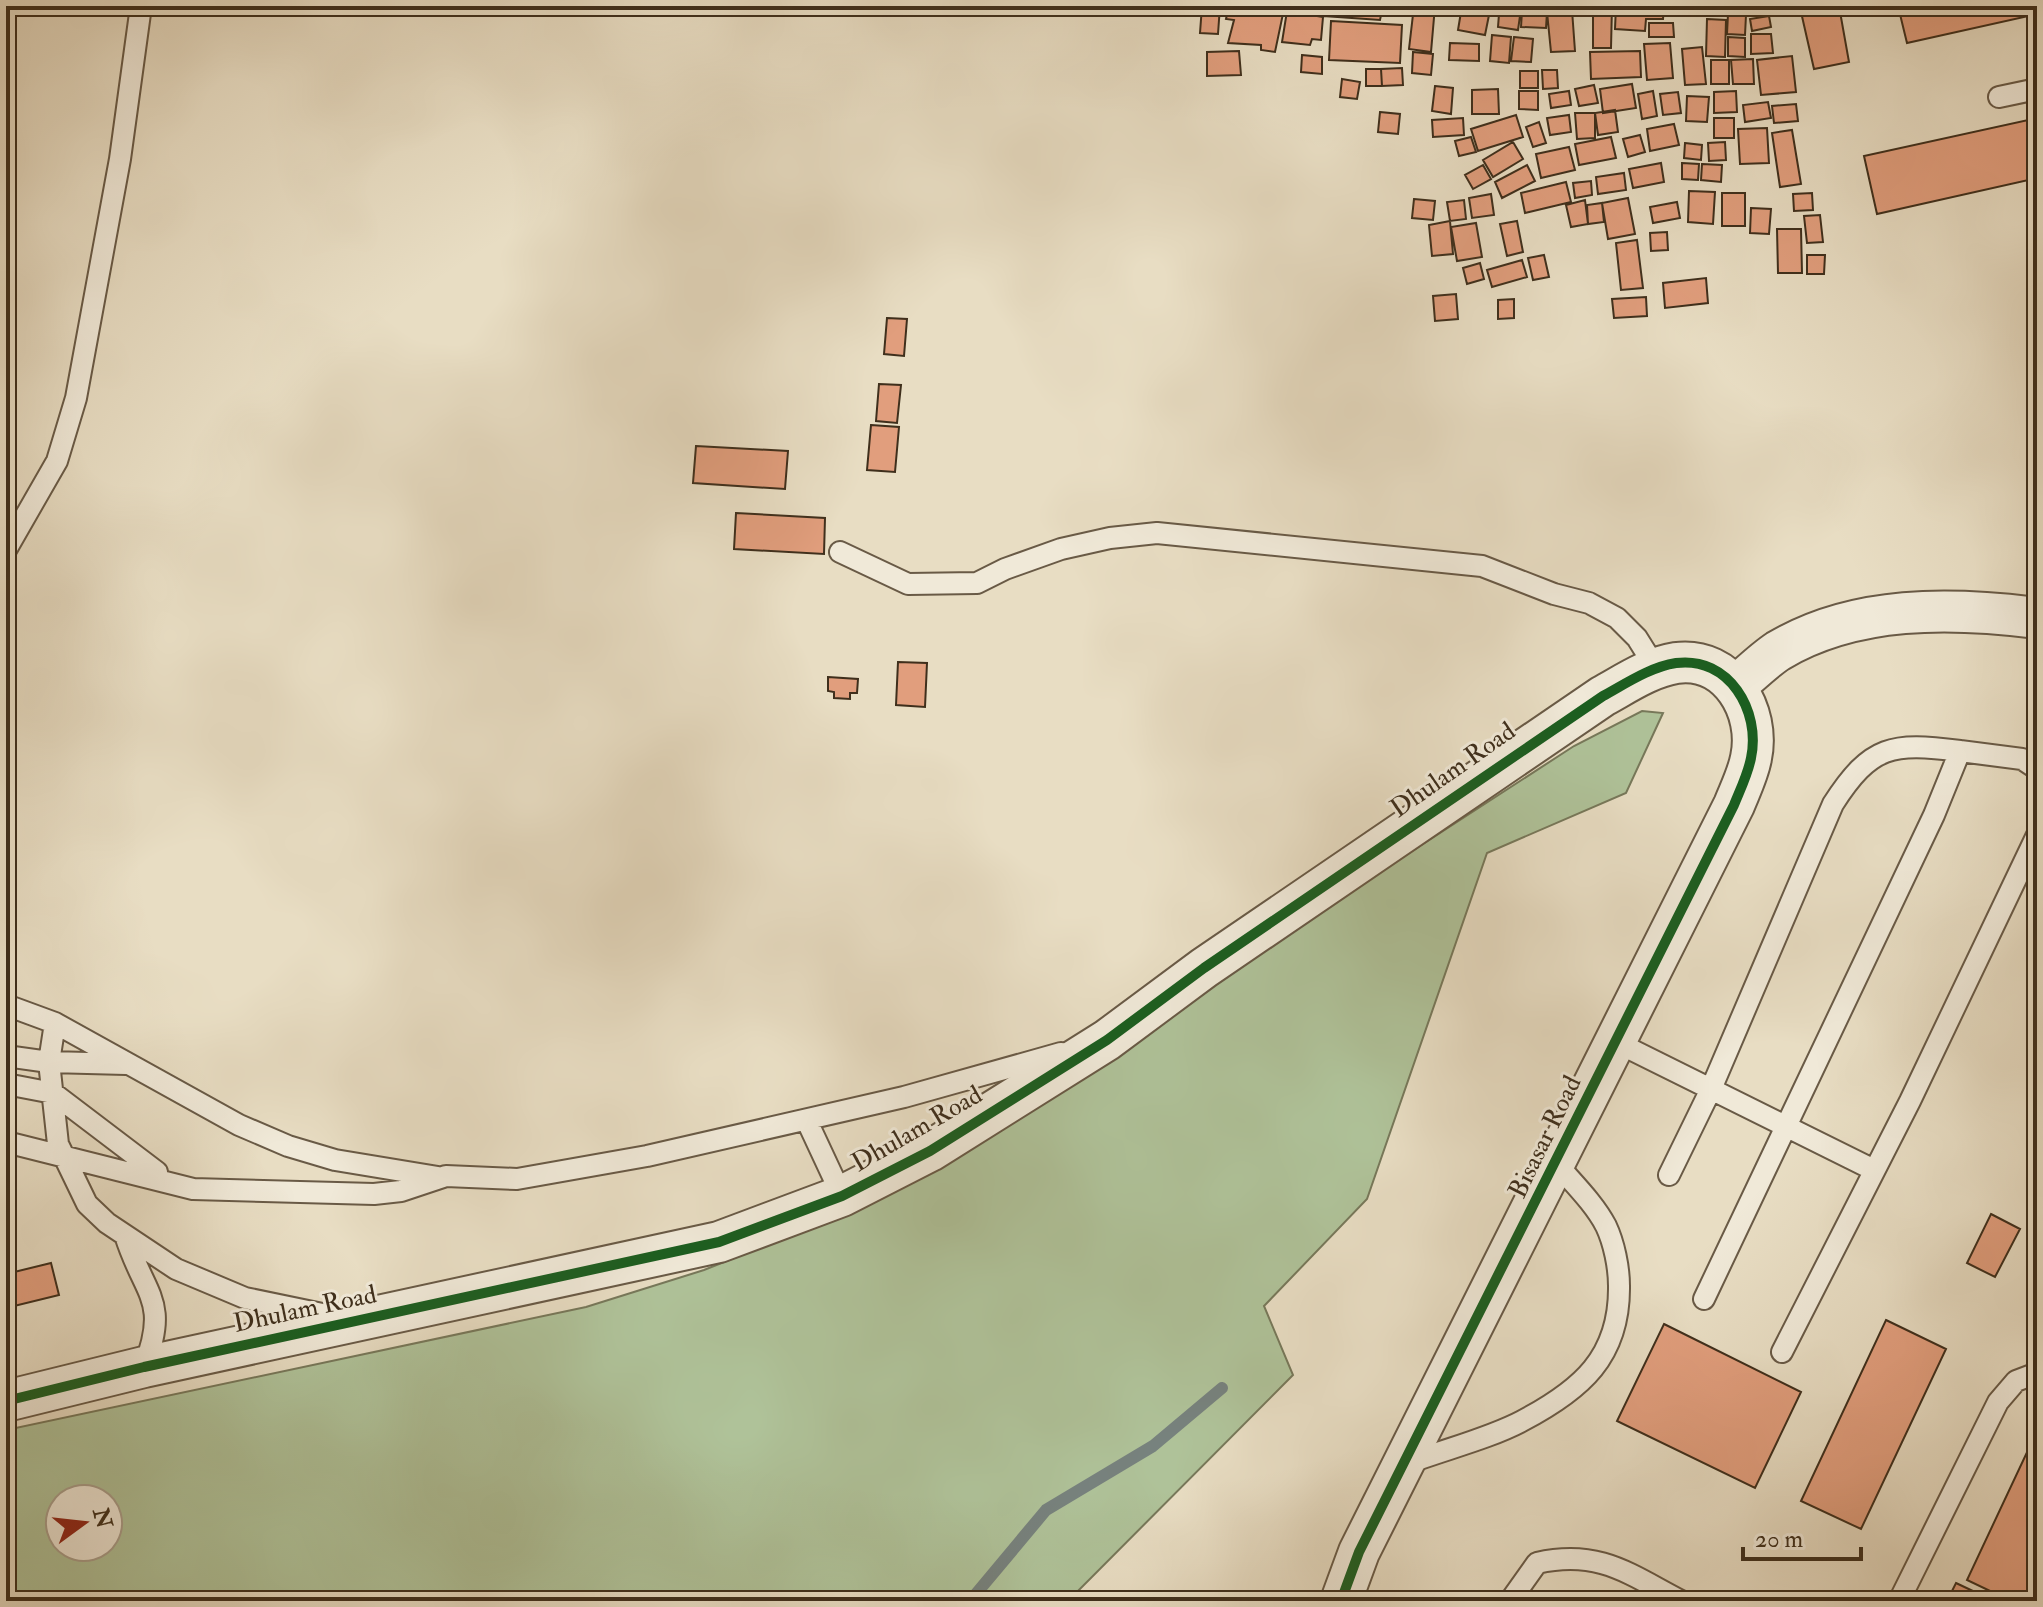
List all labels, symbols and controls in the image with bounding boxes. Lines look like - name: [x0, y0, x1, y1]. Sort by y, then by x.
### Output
- street label: Dhulam Road: [1384, 715, 1522, 825]
- street label: Bisasar Road: [1502, 1070, 1589, 1204]
- street label: Dhulam Road: [846, 1079, 988, 1179]
- street label: Dhulam Road: [231, 1278, 380, 1340]
- north arrow: [44, 1483, 124, 1563]
- text: N: [86, 1504, 119, 1532]
- scale bar: [1743, 1511, 1861, 1561]
- text: 20 m: [1755, 1524, 1804, 1555]

